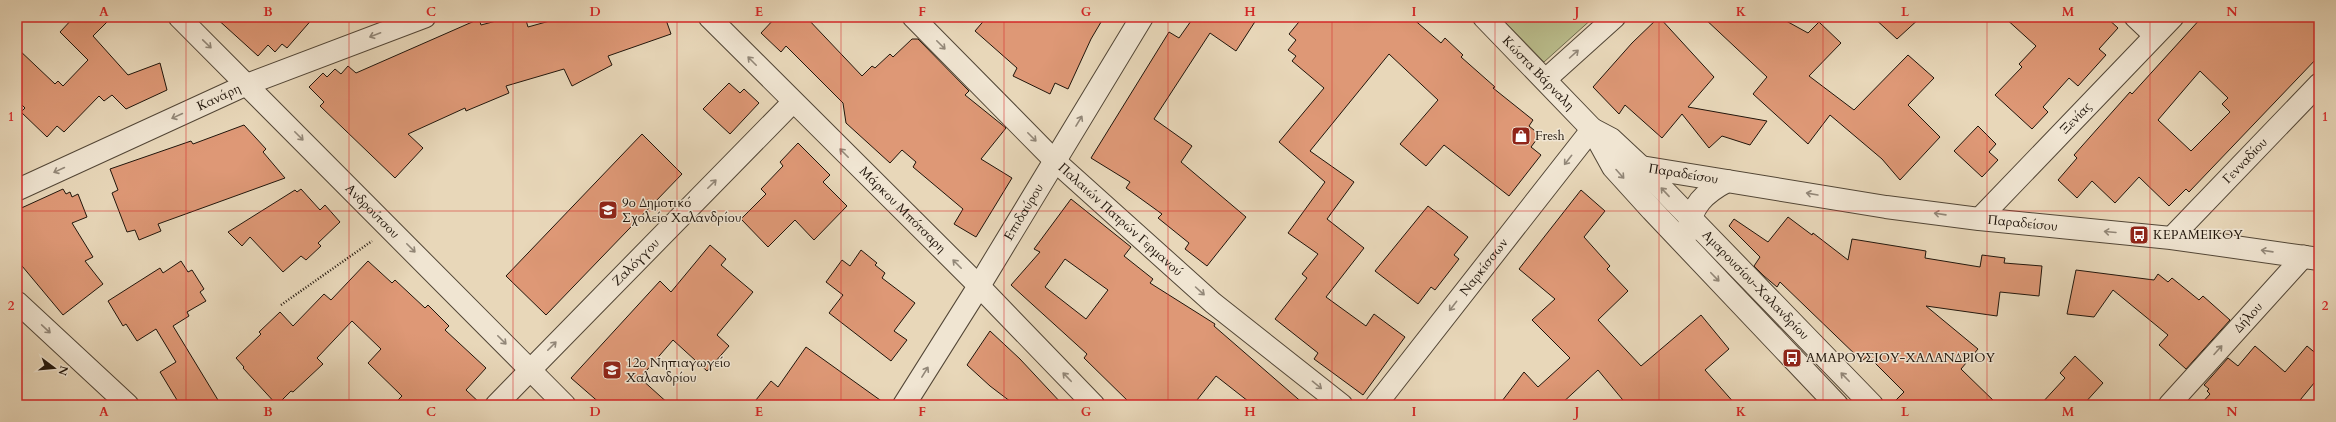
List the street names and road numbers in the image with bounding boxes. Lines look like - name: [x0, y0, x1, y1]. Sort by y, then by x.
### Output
- street label: Κώστα Βάρναλη: [1498, 32, 1578, 114]
- street label: Κανάρη: [194, 79, 244, 115]
- street label: Ξενίας: [2056, 98, 2096, 138]
- street label: Γενναδίου: [2219, 134, 2272, 188]
- street label: Παλαιών Πατρών Γερμανού: [1054, 159, 1187, 281]
- street label: Παραδείσου: [1647, 159, 1720, 189]
- street label: Μάρκου Μπότσαρη: [855, 163, 950, 257]
- street label: Ανδρούτσου: [341, 180, 404, 243]
- street label: Επιδαύρου: [1000, 180, 1048, 244]
- street label: Παραδείσου: [1987, 211, 2059, 236]
- street label: Αμαρουσίου-Χαλανδρίου: [1698, 226, 1813, 344]
- street label: Ζαλόγγου: [608, 234, 664, 290]
- street label: Ναρκίσσων: [1456, 234, 1512, 300]
- street label: Δήλου: [2230, 298, 2267, 337]

